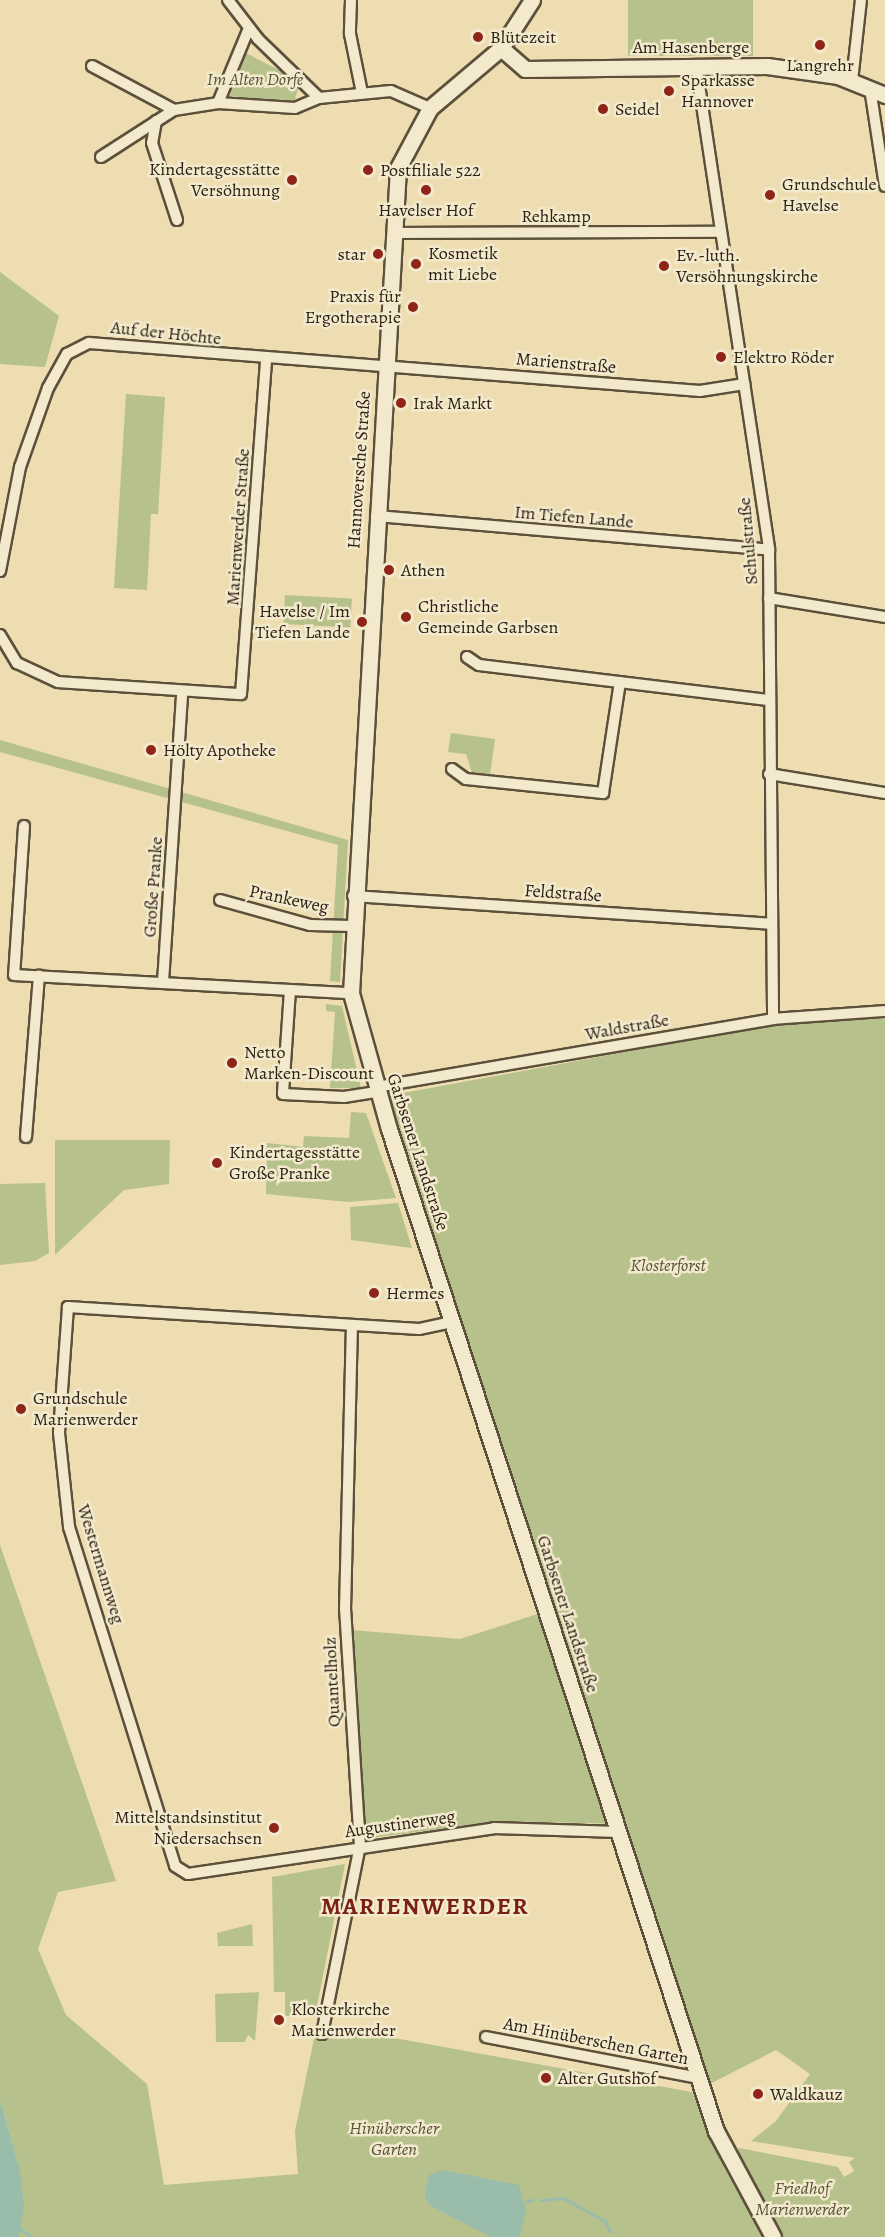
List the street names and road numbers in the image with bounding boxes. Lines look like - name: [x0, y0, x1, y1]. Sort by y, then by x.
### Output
- street label: Am Hasenberge: [633, 36, 749, 58]
- street label: Rehkamp: [521, 205, 591, 227]
- street label: Auf der Höchte: [110, 316, 222, 350]
- street label: Marienstraße: [515, 348, 617, 378]
- street label: Hannoversche Straße: [343, 390, 375, 550]
- street label: Marienwerder Straße: [222, 448, 254, 606]
- street label: Schulstraße: [733, 496, 763, 586]
- street label: Im Tiefen Lande: [514, 501, 634, 533]
- street label: Große Pranke: [139, 836, 167, 938]
- street label: Prankeweg: [247, 880, 331, 918]
- street label: Feldstraße: [524, 880, 602, 906]
- street label: Waldstraße: [583, 1009, 671, 1045]
- street label: Garbsener Landstraße: [382, 1071, 454, 1233]
- street label: Westermannweg: [73, 1502, 129, 1626]
- street label: Garbsener Landstraße: [532, 1533, 604, 1695]
- street label: Quantelholz: [319, 1636, 345, 1728]
- street label: Augustinerweg: [343, 1806, 457, 1842]
- street label: Am Hinüberschen Garten: [502, 2012, 690, 2070]

